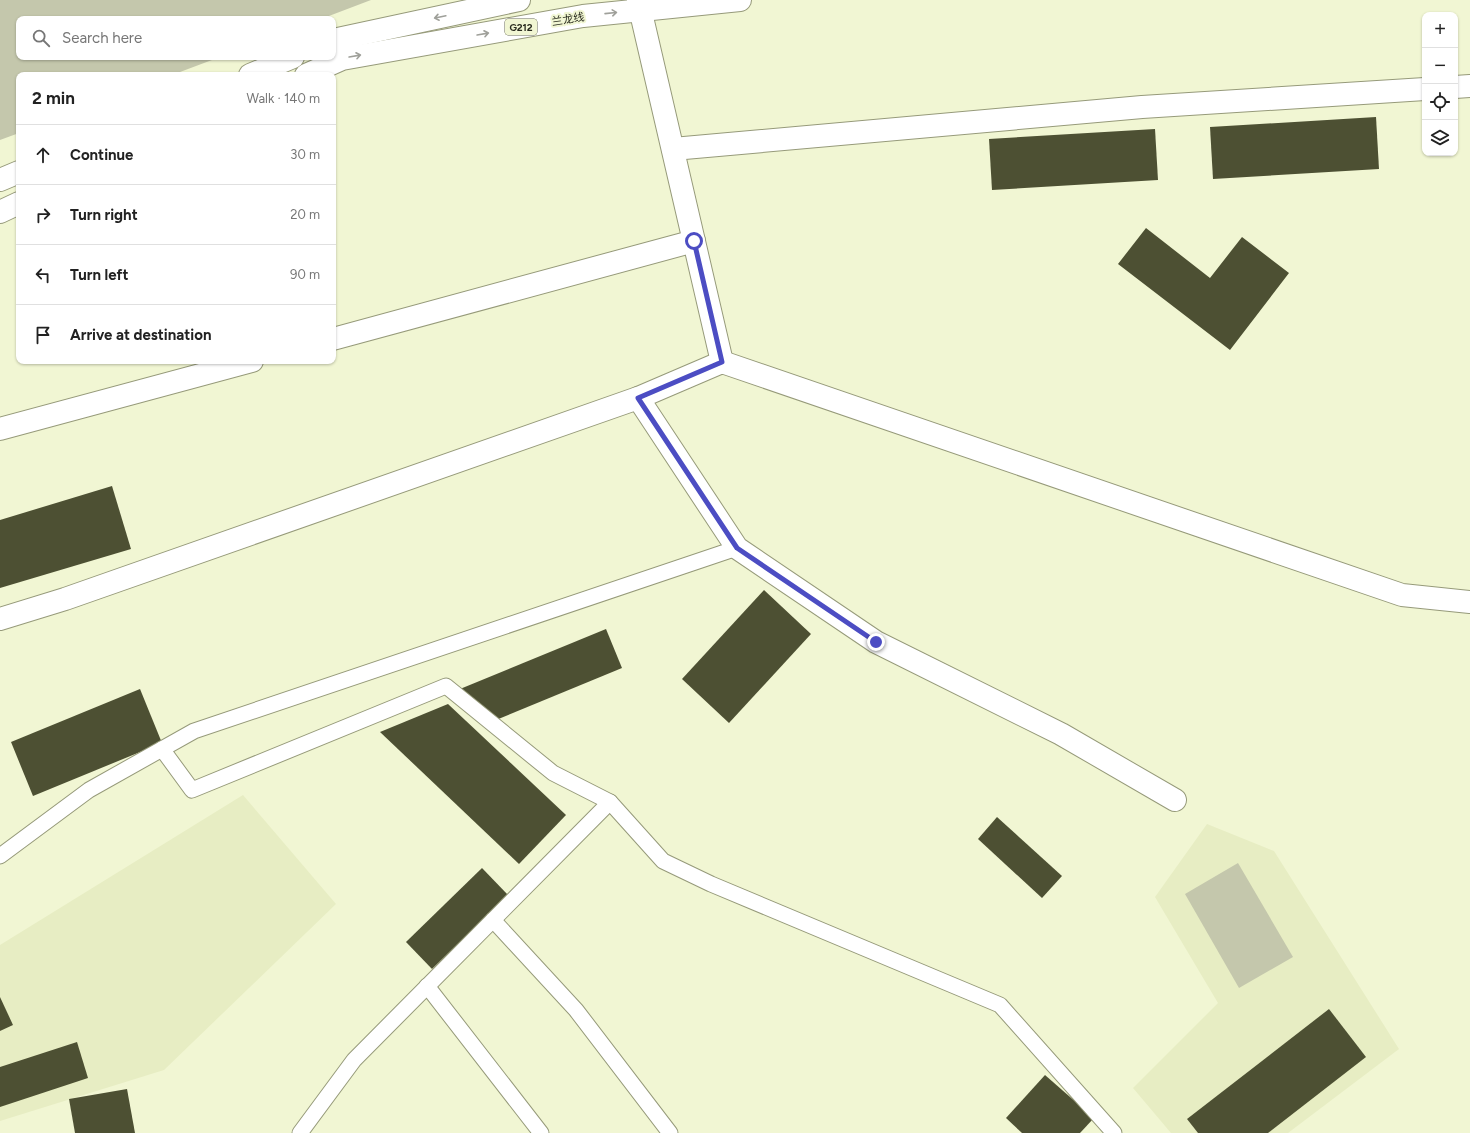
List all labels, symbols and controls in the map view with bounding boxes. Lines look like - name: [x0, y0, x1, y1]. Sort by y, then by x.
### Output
- street label: 兰龙线: [551, 10, 585, 28]
- one-way arrow: [604, 10, 617, 17]
- map controls: [1422, 12, 1458, 156]
- button: +: [1422, 12, 1458, 48]
- one-way arrow: [434, 13, 447, 21]
- search box: [16, 16, 336, 60]
- road number: G212: [505, 19, 537, 35]
- icon: search: [30, 27, 52, 49]
- text: Search here: [62, 29, 142, 47]
- one-way arrow: [476, 30, 489, 38]
- button: −: [1422, 48, 1458, 84]
- one-way arrow: [348, 52, 361, 60]
- button: locate: [1422, 84, 1458, 120]
- text: 2 min: [32, 88, 75, 108]
- text: Walk · 140 m: [246, 91, 320, 106]
- button: layers: [1422, 120, 1458, 156]
- icon: ahead: [32, 144, 54, 166]
- text: Continue: [70, 146, 133, 164]
- text: 30 m: [290, 147, 320, 162]
- icon: right: [32, 204, 54, 226]
- text: Turn right: [70, 206, 138, 224]
- text: 20 m: [290, 207, 320, 222]
- route start: [685, 232, 703, 250]
- icon: left: [32, 264, 54, 286]
- text: Turn left: [70, 266, 128, 284]
- text: 90 m: [290, 267, 320, 282]
- icon: arrive: [32, 324, 54, 346]
- text: Arrive at destination: [70, 326, 211, 344]
- route end: [867, 633, 885, 651]

